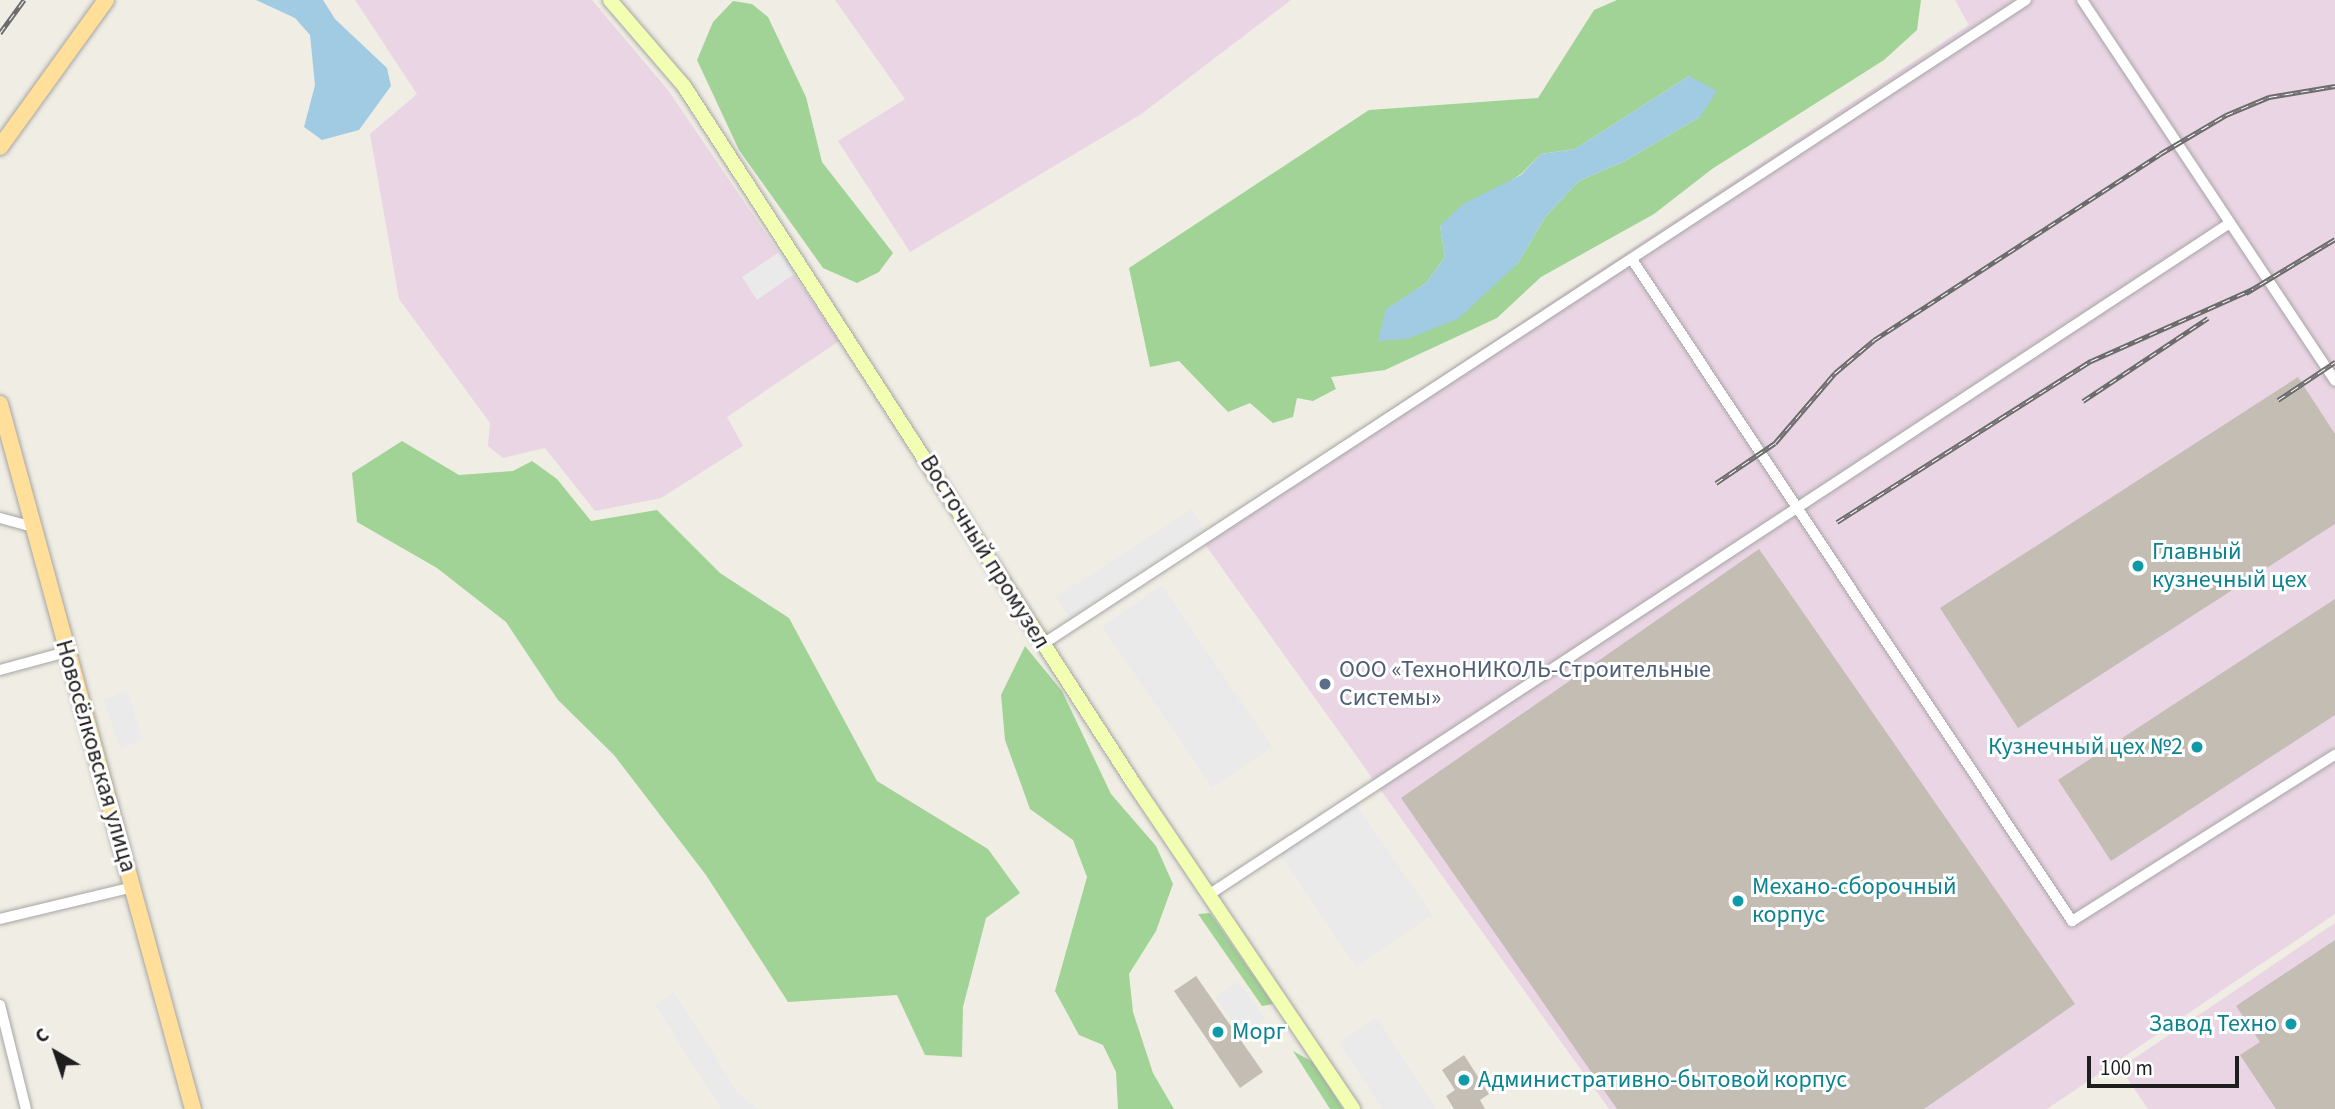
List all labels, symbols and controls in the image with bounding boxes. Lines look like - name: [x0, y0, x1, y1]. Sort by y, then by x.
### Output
- street label: Восточный промузел: [914, 450, 1056, 654]
- place label: Главный кузнечный цех: [2152, 538, 2307, 594]
- marker: Главный кузнечный цех: [2130, 558, 2146, 574]
- street label: Новосёлковская улица: [49, 637, 143, 875]
- place label: ООО «ТехноНИКОЛЬ-Строительные Системы»: [1339, 656, 1711, 712]
- marker: ООО «ТехноНИКОЛЬ-Строительные Системы»: [1317, 676, 1333, 692]
- place label: Кузнечный цех №2: [1988, 733, 2183, 761]
- marker: Кузнечный цех №2: [2189, 739, 2205, 755]
- place label: Механо-сборочный корпус: [1752, 873, 1957, 929]
- marker: Механо-сборочный корпус: [1730, 893, 1746, 909]
- place label: Завод Техно: [2149, 1010, 2277, 1038]
- marker: Завод Техно: [2283, 1016, 2299, 1032]
- north arrow: [21, 1018, 91, 1088]
- place label: Морг: [1232, 1018, 1286, 1046]
- text: С: [30, 1022, 55, 1050]
- marker: Морг: [1210, 1024, 1226, 1040]
- scale bar: [2090, 1042, 2242, 1086]
- text: 100 m: [2100, 1053, 2153, 1083]
- place label: Административно-бытовой корпус: [1478, 1066, 1847, 1094]
- marker: Административно-бытовой корпус: [1456, 1072, 1472, 1088]

